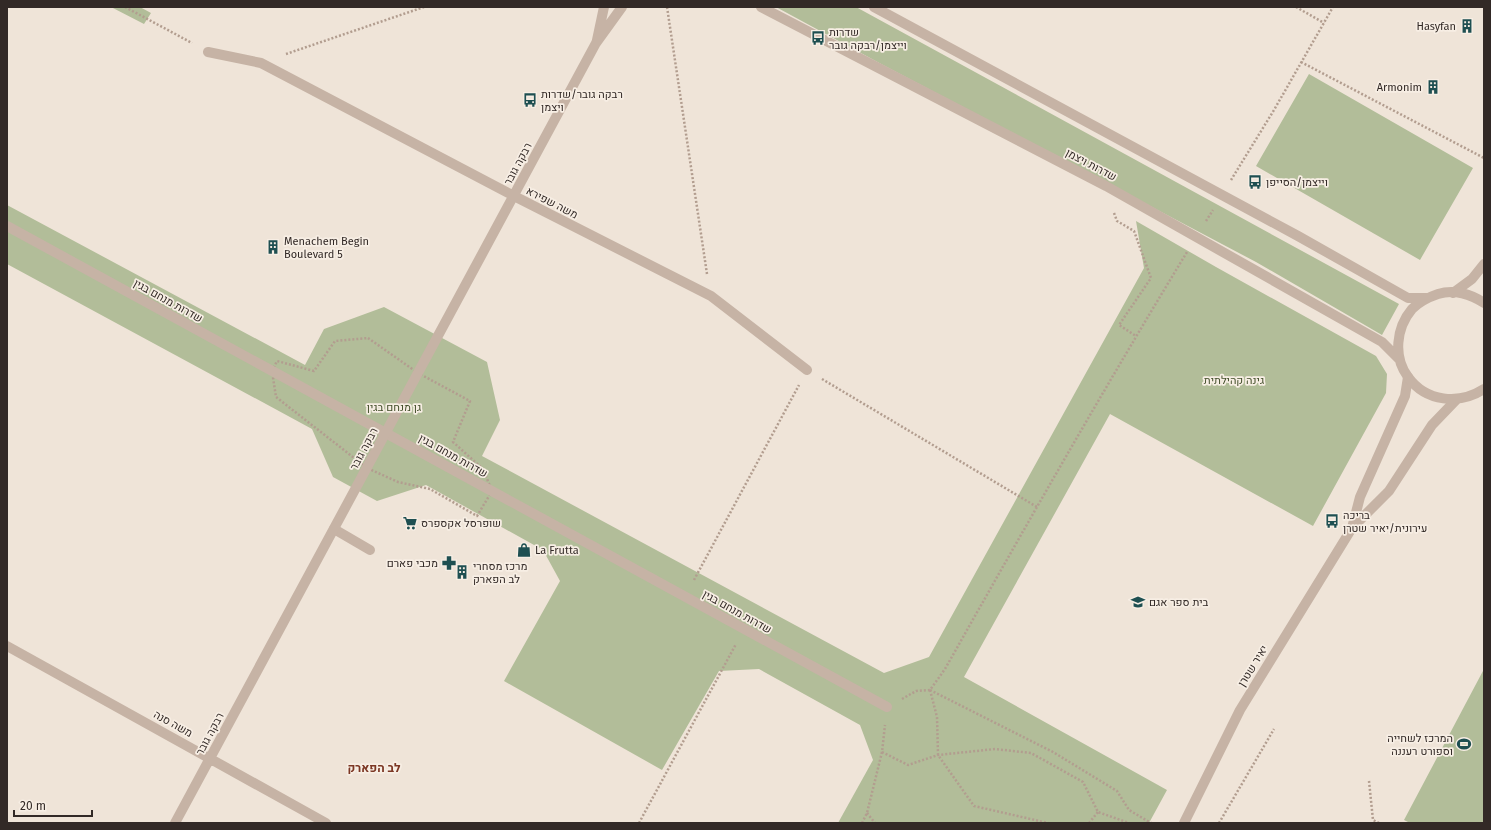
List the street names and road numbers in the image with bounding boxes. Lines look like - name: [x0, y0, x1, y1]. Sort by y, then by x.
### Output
- street label: רבקה גובר: [501, 141, 535, 187]
- street label: שדרות ויצמן: [1063, 146, 1119, 184]
- street label: משה שפירא: [524, 184, 580, 222]
- street label: שדרות מנחם בגין: [131, 277, 205, 325]
- street label: רבקה גובר: [347, 426, 381, 472]
- street label: שדרות מנחם בגין: [416, 432, 490, 480]
- street label: שדרות מנחם בגין: [700, 588, 774, 636]
- street label: יאיר שטרן: [1235, 643, 1271, 689]
- street label: משה סנה: [151, 708, 195, 740]
- street label: רבקה גובר: [193, 711, 227, 757]

